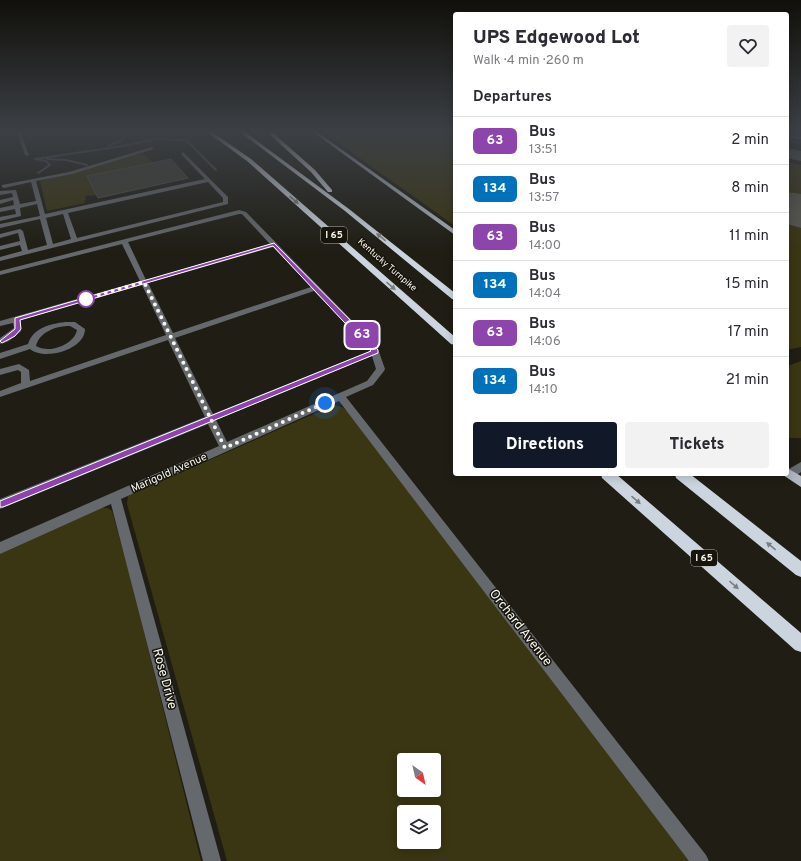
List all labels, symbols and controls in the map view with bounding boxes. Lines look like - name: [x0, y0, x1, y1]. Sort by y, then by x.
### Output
- button: heart: [727, 25, 769, 67]
- text: UPS Edgewood Lot: [473, 26, 640, 50]
- text: Walk · 4 min · 260 m: [473, 53, 584, 69]
- text: Departures: [473, 88, 552, 107]
- text: Bus: [529, 123, 556, 142]
- text: 2 min: [731, 131, 769, 150]
- text: 63: [487, 132, 504, 149]
- text: 13:51: [529, 142, 558, 158]
- text: Bus: [529, 171, 556, 190]
- text: 8 min: [731, 179, 769, 198]
- text: 134: [484, 180, 507, 197]
- text: 13:57: [529, 190, 559, 206]
- one-way arrow: [289, 195, 299, 204]
- text: Bus: [529, 219, 556, 238]
- road number: I 65: [321, 227, 347, 243]
- text: 11 min: [729, 227, 769, 246]
- text: 63: [487, 228, 504, 245]
- one-way arrow: [375, 233, 386, 242]
- street label: Kentucky Turnpike: [355, 236, 419, 294]
- text: 14:00: [529, 238, 561, 254]
- text: Bus: [529, 267, 556, 286]
- text: 15 min: [726, 275, 769, 294]
- text: 134: [484, 276, 507, 293]
- one-way arrow: [386, 281, 397, 290]
- text: 14:04: [529, 286, 561, 302]
- unlabelled marker: [77, 290, 95, 308]
- text: Bus: [529, 315, 556, 334]
- line badge: 63: [344, 322, 380, 348]
- text: 17 min: [728, 323, 769, 342]
- text: 63: [487, 324, 504, 341]
- text: 63: [354, 326, 371, 343]
- text: 14:06: [529, 334, 561, 350]
- text: Bus: [529, 363, 556, 382]
- text: 21 min: [726, 371, 769, 390]
- text: 134: [484, 372, 507, 389]
- text: 14:10: [529, 382, 558, 398]
- your location: [315, 393, 335, 413]
- button: Directions: [473, 422, 617, 468]
- button: Tickets: [625, 422, 769, 468]
- street label: Marigold Avenue: [129, 450, 209, 496]
- one-way arrow: [631, 495, 642, 504]
- one-way arrow: [765, 541, 776, 550]
- road number: I 65: [691, 550, 717, 566]
- one-way arrow: [730, 580, 739, 589]
- street label: Orchard Avenue: [485, 586, 555, 670]
- street label: Rose Drive: [148, 647, 180, 711]
- north arrow: [397, 753, 441, 797]
- map controls: [397, 753, 441, 849]
- button: layers: [397, 805, 441, 849]

